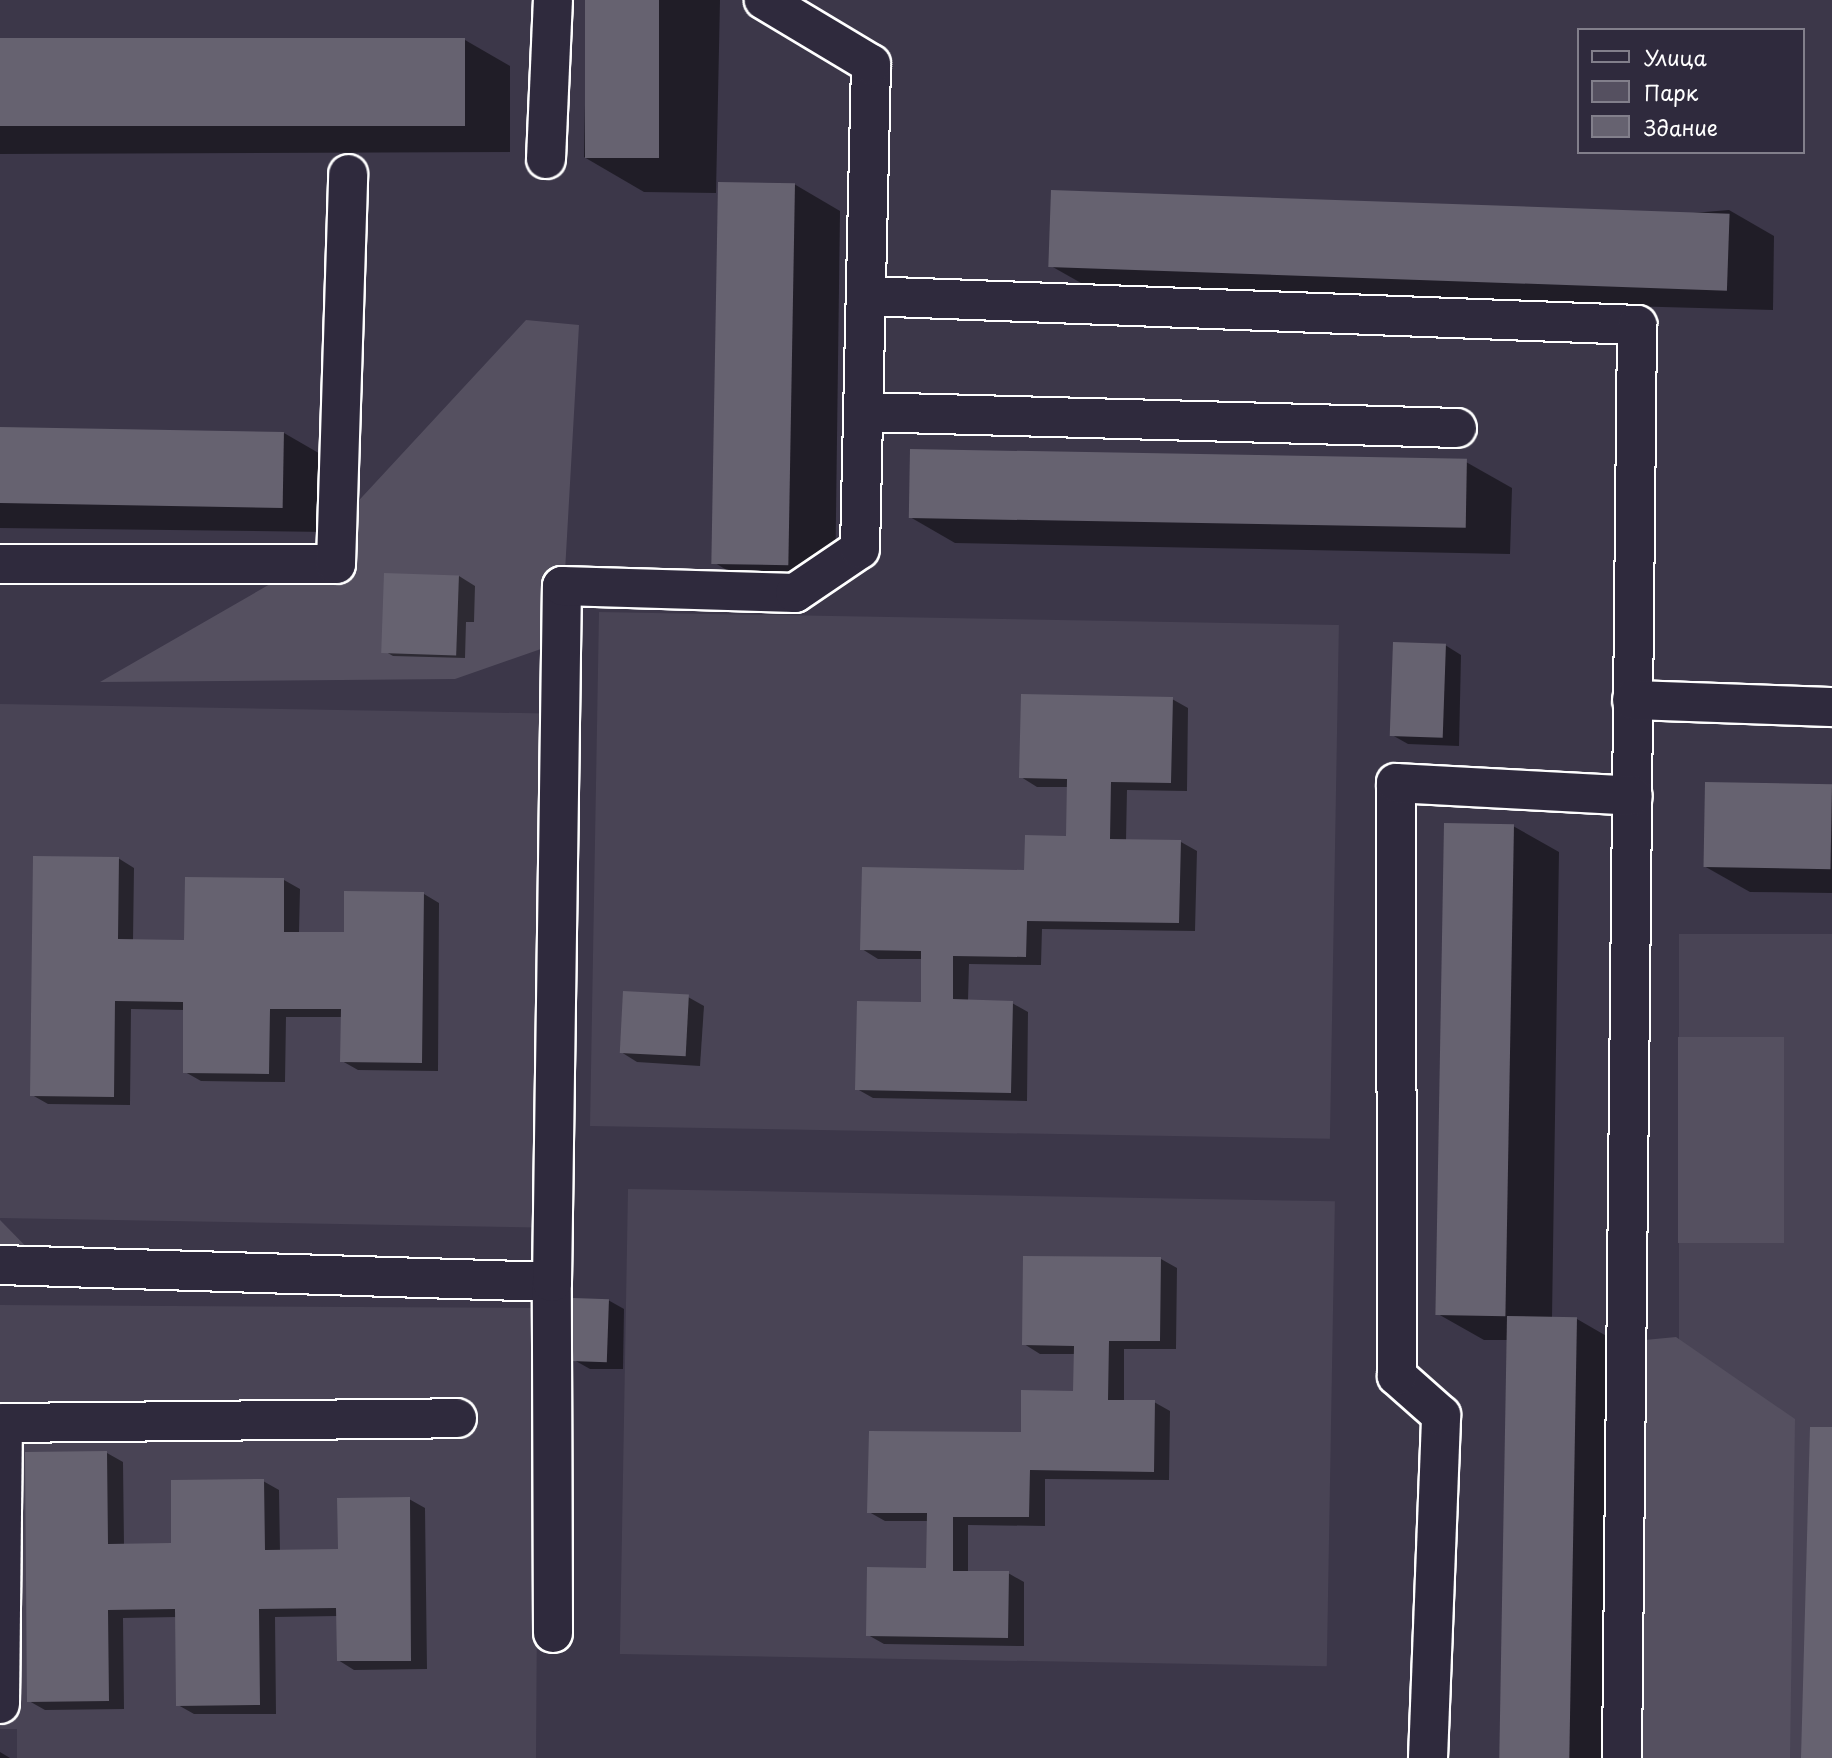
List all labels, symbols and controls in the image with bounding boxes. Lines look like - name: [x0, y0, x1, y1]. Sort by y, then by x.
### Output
- legend: [1576, 28, 1804, 154]
- text: Улица: [1644, 41, 1707, 73]
- text: Парк: [1644, 76, 1698, 108]
- text: Здание: [1644, 111, 1718, 143]

